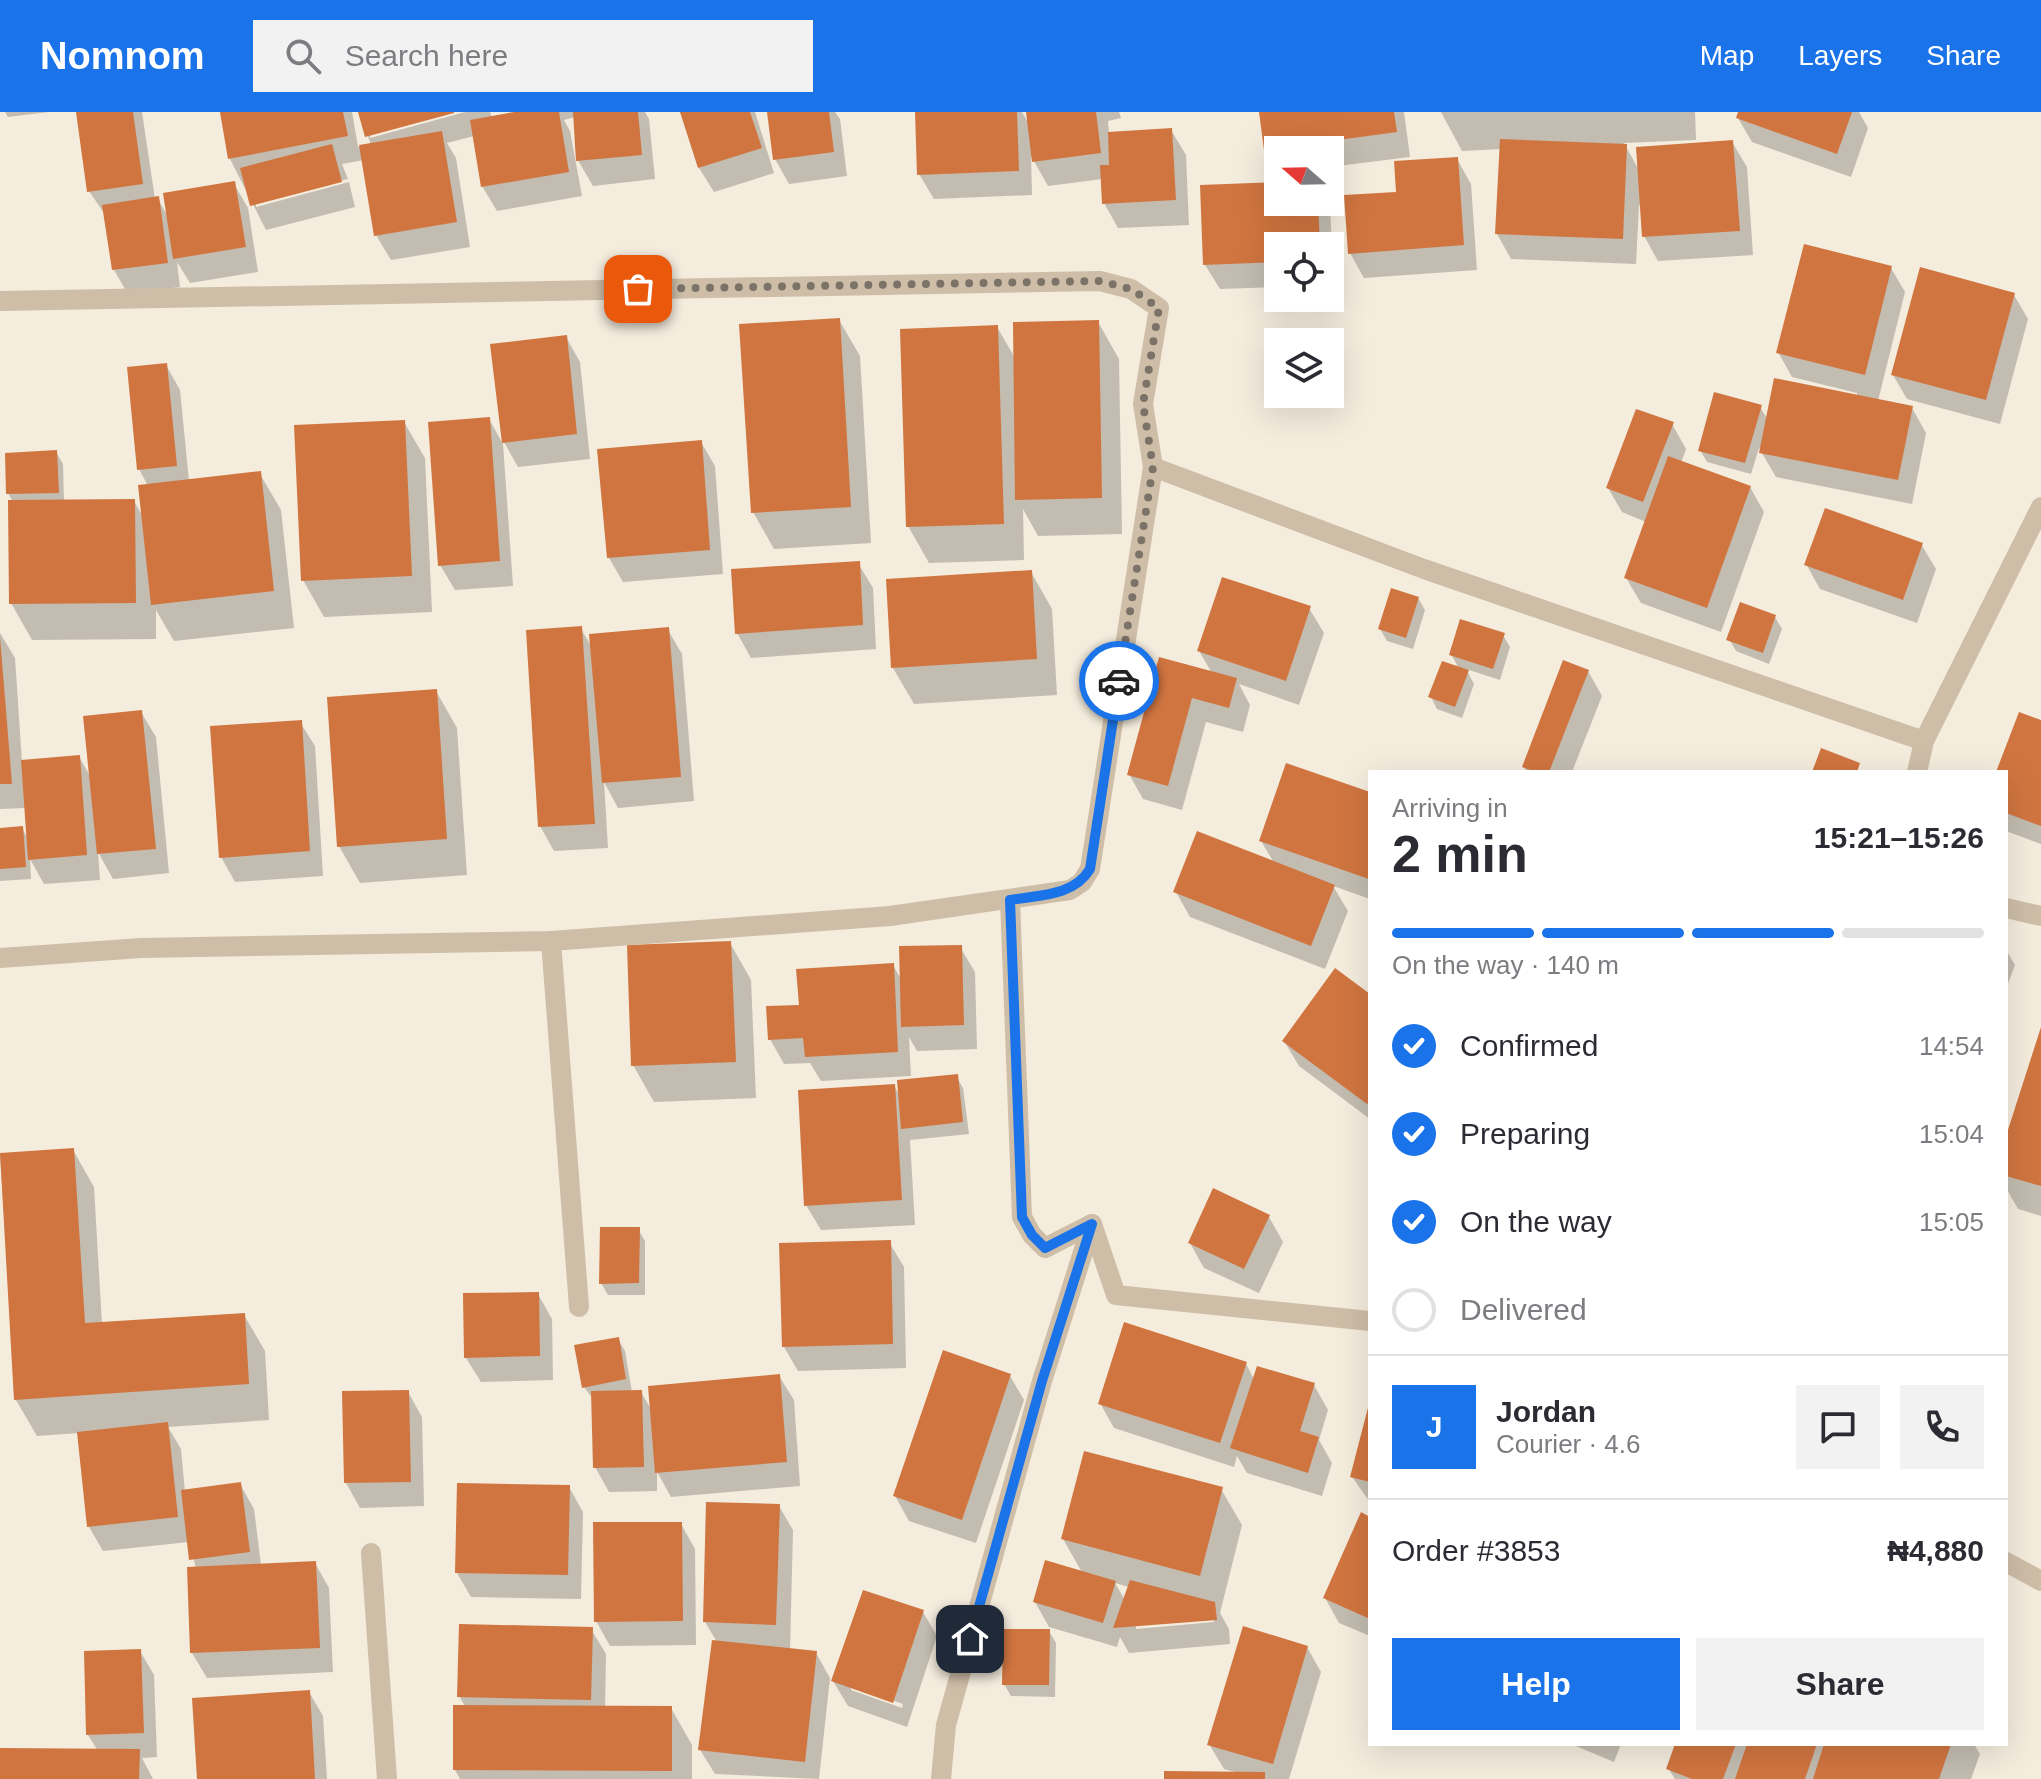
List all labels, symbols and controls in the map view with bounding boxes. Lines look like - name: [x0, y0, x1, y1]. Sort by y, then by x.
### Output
- search box: [253, 20, 813, 92]
- icon: search: [281, 34, 325, 78]
- text: Nomnom: [40, 35, 205, 77]
- text: Search here: [345, 39, 508, 72]
- text: Map: [1700, 40, 1754, 71]
- text: Layers: [1798, 40, 1882, 71]
- text: Share: [1926, 40, 2001, 71]
- north arrow: [1264, 136, 1344, 216]
- map controls: [1264, 136, 1344, 408]
- button: locate: [1264, 232, 1344, 312]
- pin: [604, 255, 672, 323]
- icon: bag: [616, 267, 660, 311]
- button: layers: [1264, 328, 1344, 408]
- courier: [1079, 641, 1159, 721]
- icon: car: [1097, 659, 1141, 703]
- text: Arriving in: [1392, 793, 1508, 823]
- text: 15:21–15:26: [1814, 821, 1984, 854]
- text: 2 min: [1392, 825, 1528, 883]
- text: On the way · 140 m: [1392, 950, 1619, 980]
- icon: check: [1392, 1024, 1436, 1068]
- text: Confirmed: [1460, 1029, 1598, 1062]
- text: 14:54: [1919, 1031, 1984, 1061]
- icon: check: [1392, 1112, 1436, 1156]
- text: Preparing: [1460, 1117, 1590, 1150]
- text: 15:04: [1919, 1119, 1984, 1149]
- icon: check: [1392, 1200, 1436, 1244]
- text: On the way: [1460, 1205, 1612, 1238]
- text: 15:05: [1919, 1207, 1984, 1237]
- text: Delivered: [1460, 1293, 1587, 1326]
- button: chat: [1796, 1385, 1880, 1469]
- button: phone: [1900, 1385, 1984, 1469]
- text: Jordan: [1496, 1395, 1596, 1428]
- text: J: [1426, 1410, 1442, 1443]
- text: Courier · 4.6: [1496, 1429, 1641, 1459]
- text: Order #3853: [1392, 1534, 1560, 1567]
- text: ₦4,880: [1887, 1534, 1984, 1567]
- pin: [936, 1605, 1004, 1673]
- icon: home: [948, 1617, 992, 1661]
- button: Help: [1392, 1638, 1680, 1730]
- button: Share: [1696, 1638, 1984, 1730]

